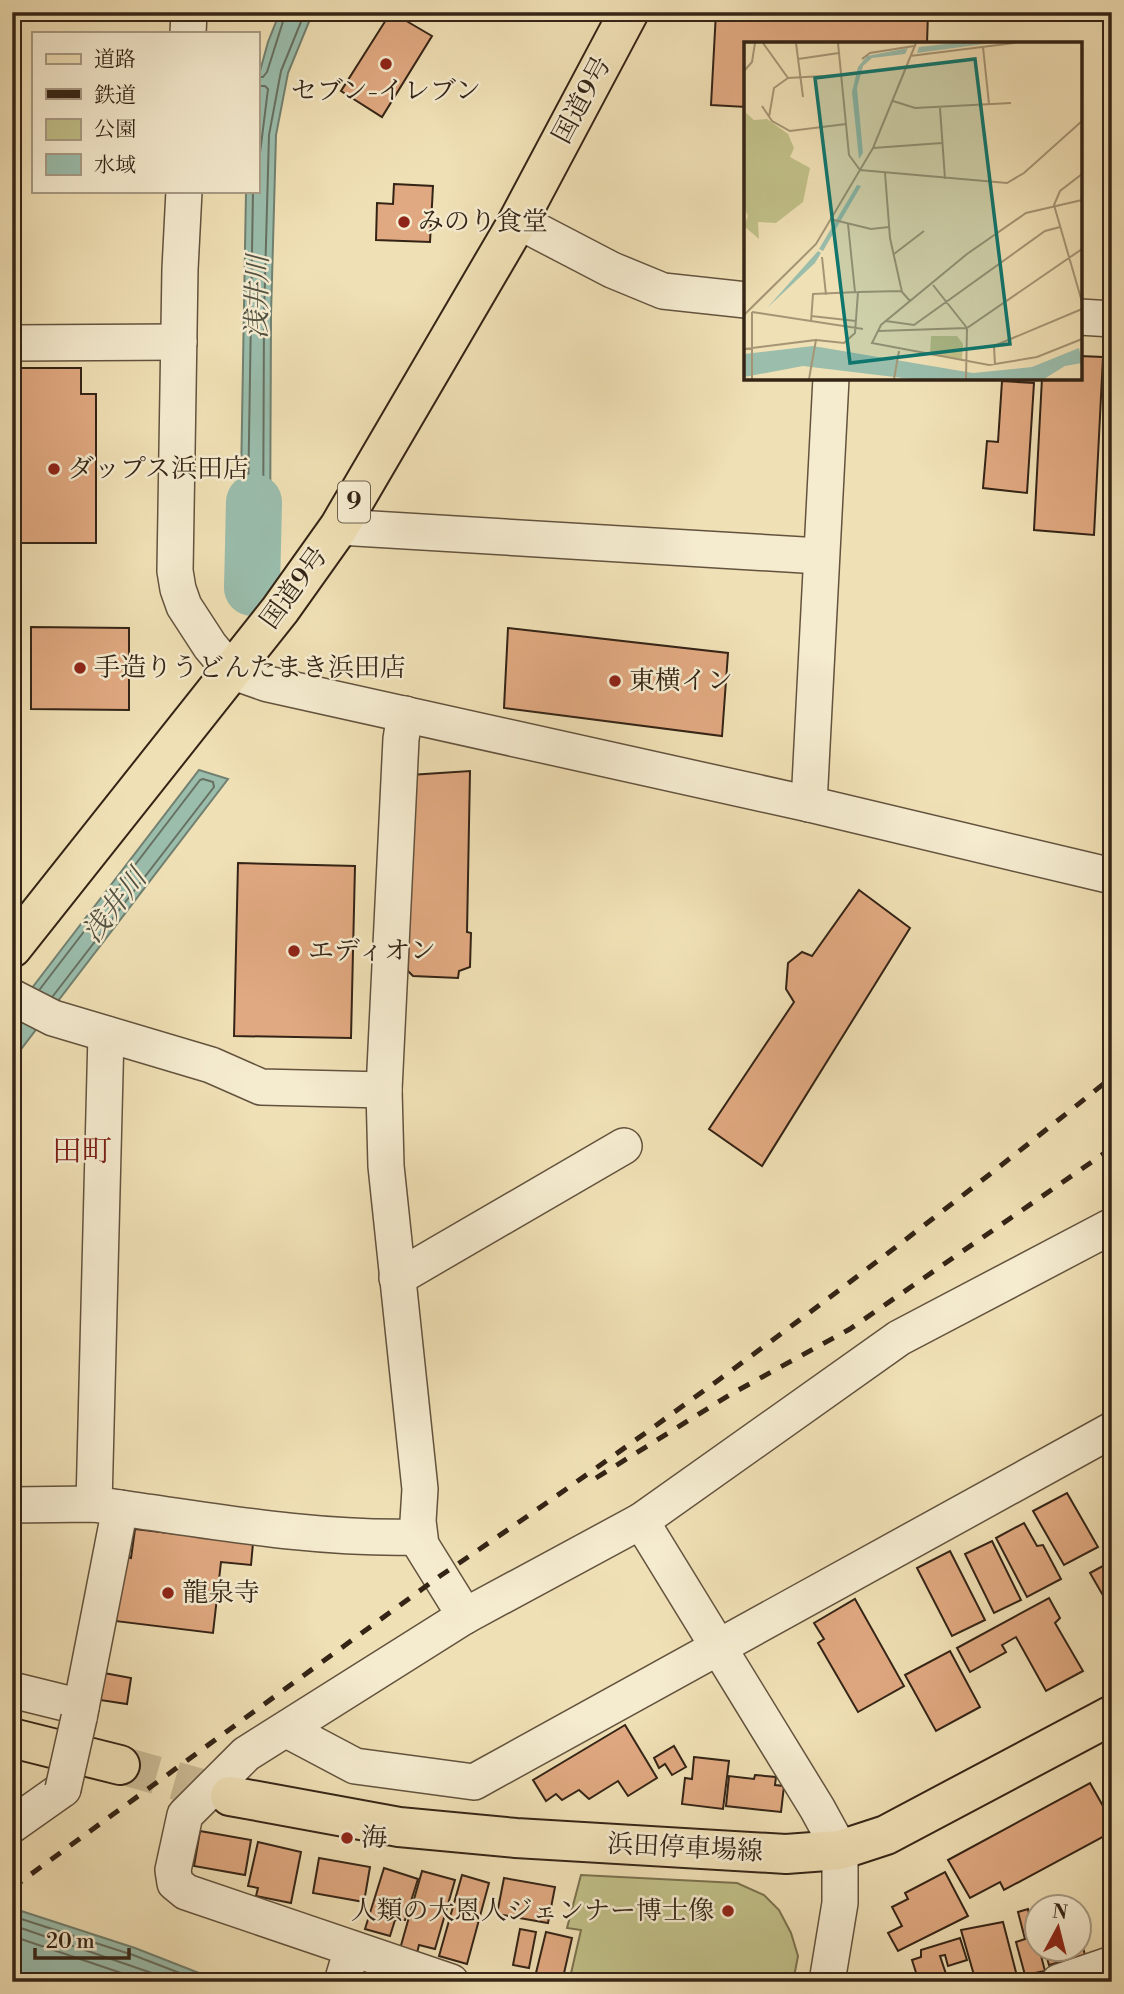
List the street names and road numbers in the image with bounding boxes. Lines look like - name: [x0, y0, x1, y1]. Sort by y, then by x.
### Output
- street label: 国道9号: [546, 51, 618, 149]
- road number: 9: [338, 481, 370, 522]
- street label: 国道9号: [253, 541, 335, 635]
- street label: 浜田停車場線: [606, 1828, 764, 1868]

